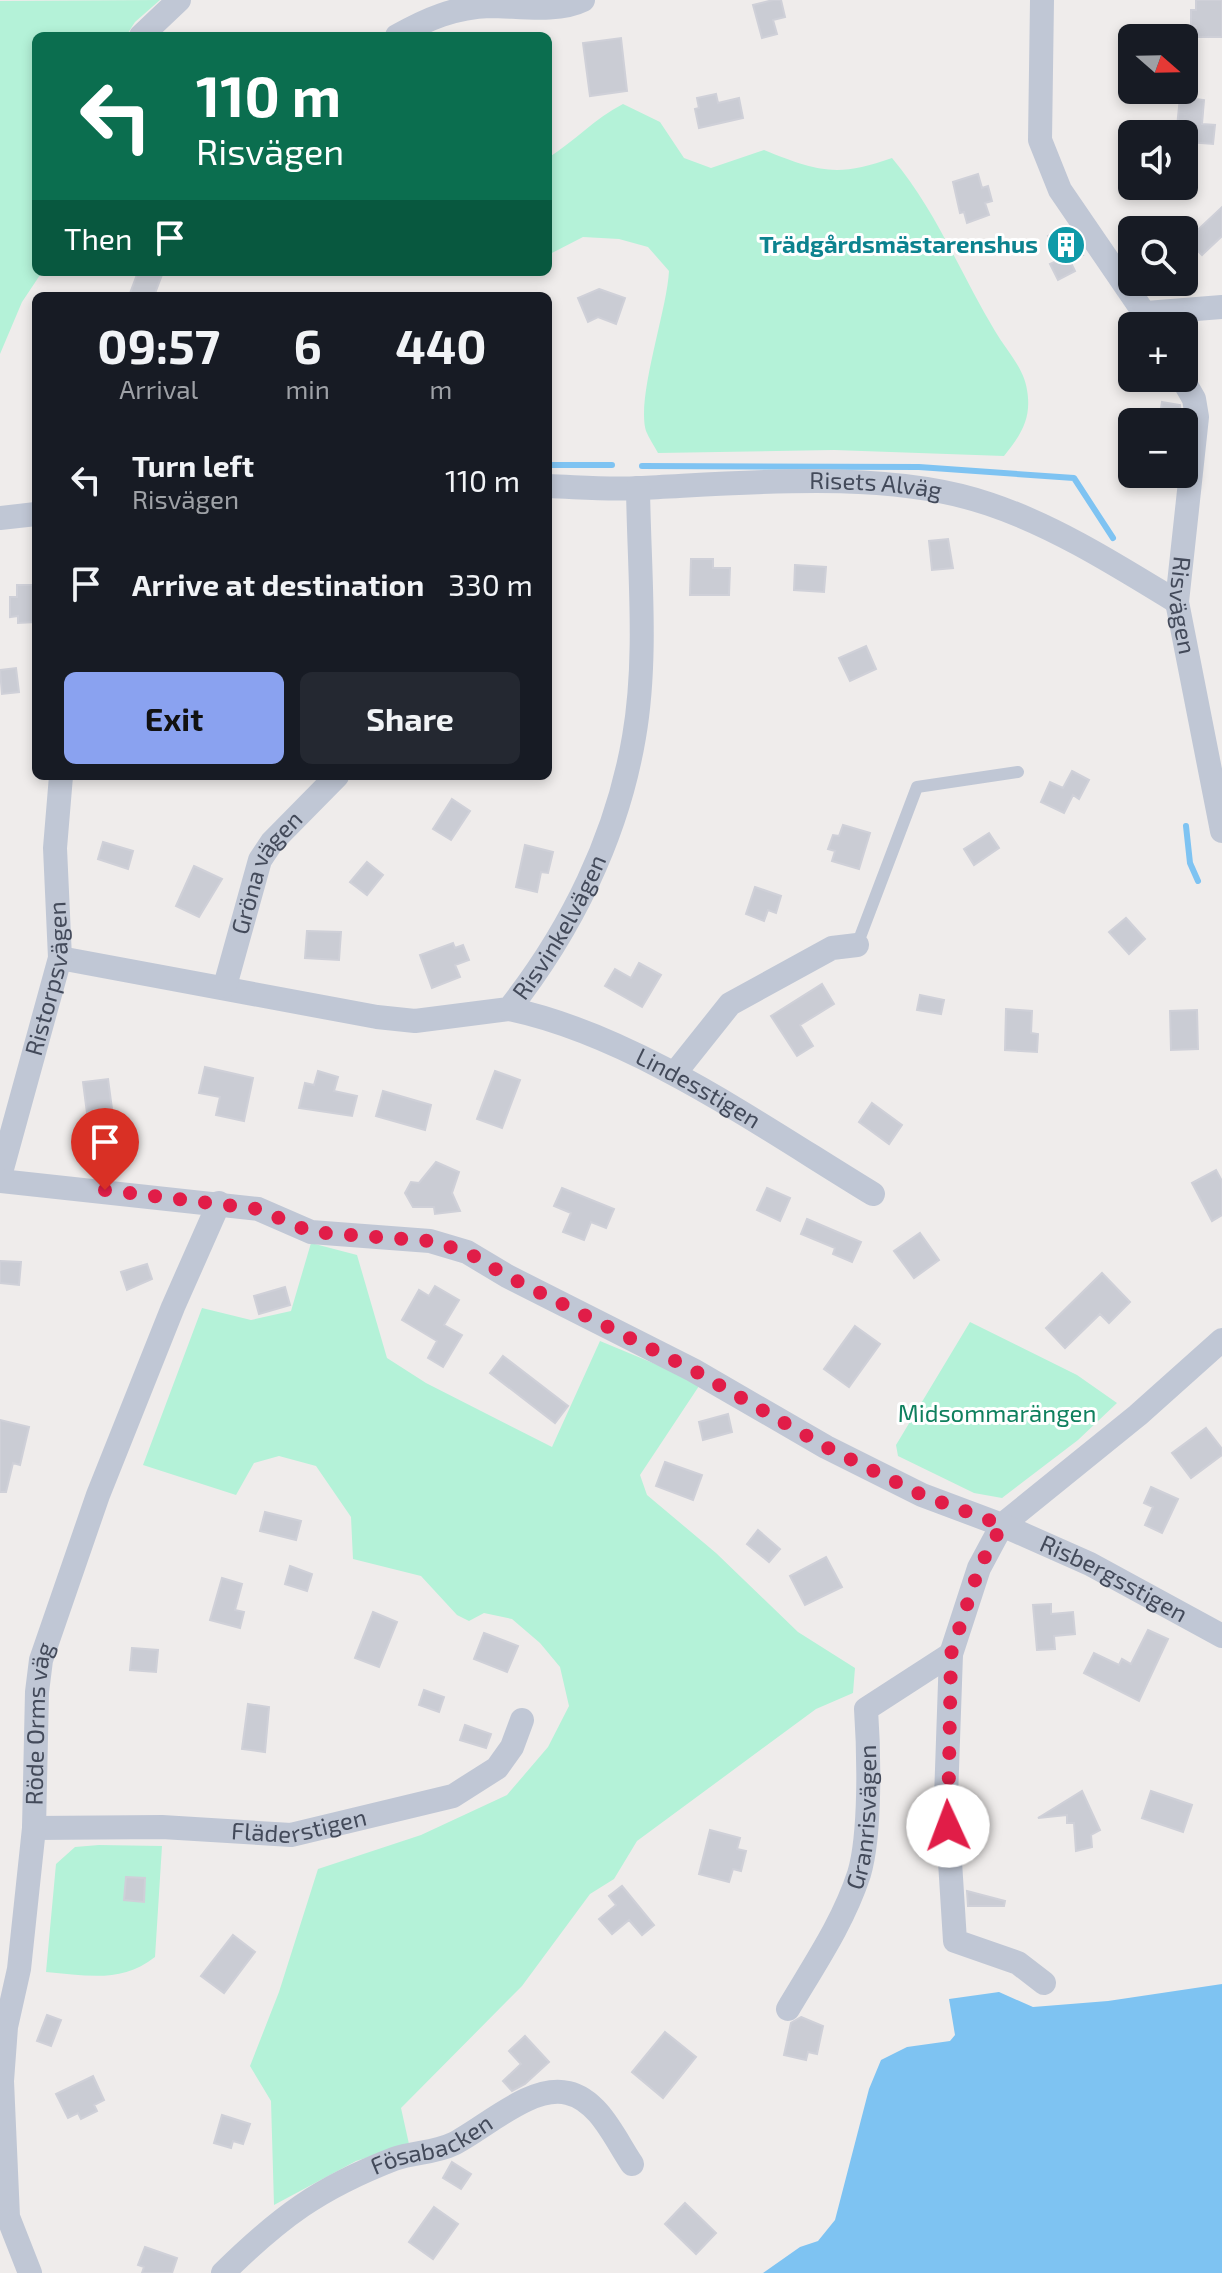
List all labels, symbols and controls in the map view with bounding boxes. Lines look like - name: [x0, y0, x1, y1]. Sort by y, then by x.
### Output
- north arrow: [1118, 24, 1198, 104]
- map controls: [1118, 24, 1198, 488]
- text: 110 m: [196, 61, 341, 128]
- icon: left: [64, 64, 168, 168]
- button: sound: [1118, 120, 1198, 200]
- text: Risvägen: [196, 129, 344, 172]
- icon: arrive: [148, 216, 192, 260]
- button: search: [1118, 216, 1198, 296]
- text: Then: [64, 220, 132, 256]
- building icon: Trädgårdsmästarenshus: [1045, 224, 1087, 266]
- place label: Trädgårdsmästarenshus: [759, 229, 1038, 258]
- button: +: [1118, 312, 1198, 392]
- text: 09:57: [97, 316, 220, 374]
- text: 6: [293, 316, 322, 374]
- text: 440: [395, 316, 487, 374]
- text: Arrival: [119, 373, 198, 404]
- text: min: [285, 373, 330, 404]
- text: m: [430, 373, 452, 404]
- button: −: [1118, 408, 1198, 488]
- text: Turn left: [132, 447, 254, 483]
- icon: left: [64, 458, 108, 502]
- text: 110 m: [445, 462, 520, 498]
- street label: Risets Alväg: [809, 465, 944, 504]
- text: Risvägen: [132, 483, 239, 514]
- street label: Risvägen: [1164, 555, 1203, 656]
- icon: arrive: [64, 562, 108, 606]
- text: Arrive at destination: [132, 566, 424, 602]
- text: 330 m: [448, 566, 533, 602]
- button: Exit: [64, 672, 284, 764]
- button: Share: [300, 672, 520, 764]
- street label: Gröna vägen: [224, 804, 308, 937]
- street label: Risvinkelvägen: [505, 850, 611, 1005]
- street label: Ristorpsvägen: [18, 901, 74, 1059]
- street label: Lindesstigen: [632, 1041, 767, 1134]
- pin: [71, 1108, 139, 1190]
- icon: arrive: [83, 1120, 127, 1164]
- park label: Midsommarängen: [898, 1398, 1096, 1427]
- street label: Risbergsstigen: [1036, 1528, 1193, 1627]
- street label: Röde Orms väg: [19, 1638, 59, 1806]
- street label: Granrisvägen: [839, 1744, 881, 1893]
- position arrow: [906, 1784, 990, 1868]
- street label: Fläderstigen: [231, 1801, 369, 1848]
- street label: Fösabacken: [366, 2107, 497, 2180]

